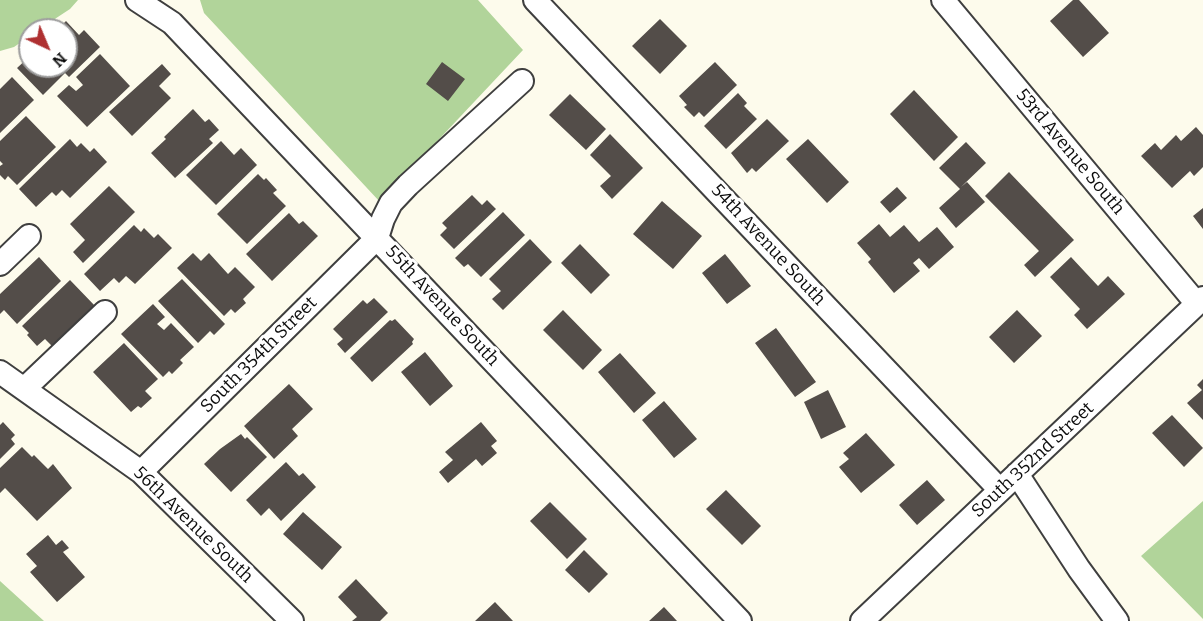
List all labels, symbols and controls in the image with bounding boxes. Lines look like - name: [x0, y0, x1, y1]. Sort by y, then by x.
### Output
- north arrow: [18, 18, 78, 78]
- text: N: [48, 49, 71, 71]
- street label: 53rd Avenue South: [1011, 85, 1129, 219]
- street label: 54th Avenue South: [706, 180, 830, 310]
- street label: 55th Avenue South: [381, 241, 503, 371]
- street label: South 354th Street: [196, 292, 322, 418]
- street label: South 352nd Street: [967, 398, 1099, 522]
- street label: 56th Avenue South: [129, 462, 257, 588]

